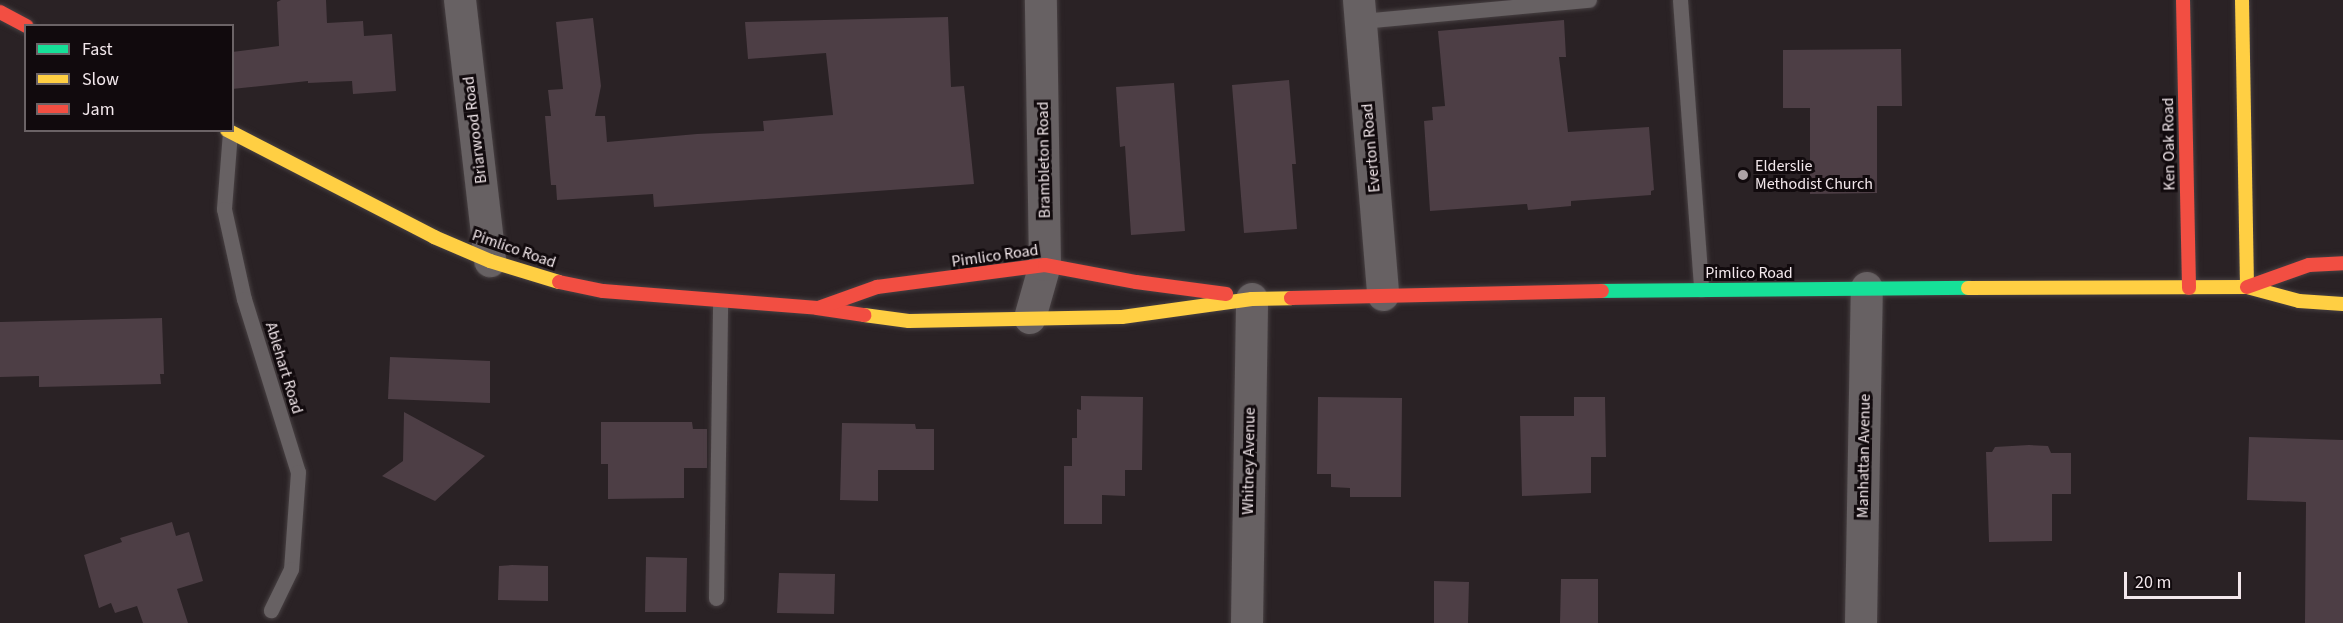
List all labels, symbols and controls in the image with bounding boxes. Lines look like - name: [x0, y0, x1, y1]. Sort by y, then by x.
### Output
- legend: [24, 24, 234, 132]
- text: Fast: [82, 37, 113, 62]
- text: Slow: [82, 67, 119, 92]
- street label: Briarwood Road: [459, 75, 491, 185]
- text: Jam: [82, 97, 115, 122]
- street label: Ken Oak Road: [2159, 97, 2179, 191]
- street label: Brambleton Road: [1033, 101, 1055, 219]
- street label: Everton Road: [1358, 103, 1384, 193]
- place label: Elderslie Methodist Church: [1755, 156, 1873, 194]
- marker: Elderslie Methodist Church: [1736, 168, 1750, 182]
- street label: Pimlico Road: [470, 226, 558, 272]
- street label: Pimlico Road: [950, 240, 1040, 272]
- street label: Pimlico Road: [1705, 263, 1793, 283]
- street label: Ablehart Road: [261, 320, 307, 416]
- street label: Manhattan Avenue: [1853, 394, 1875, 518]
- street label: Whitney Avenue: [1238, 407, 1260, 515]
- scale bar: [2127, 560, 2244, 598]
- text: 20 m: [2135, 570, 2171, 595]

